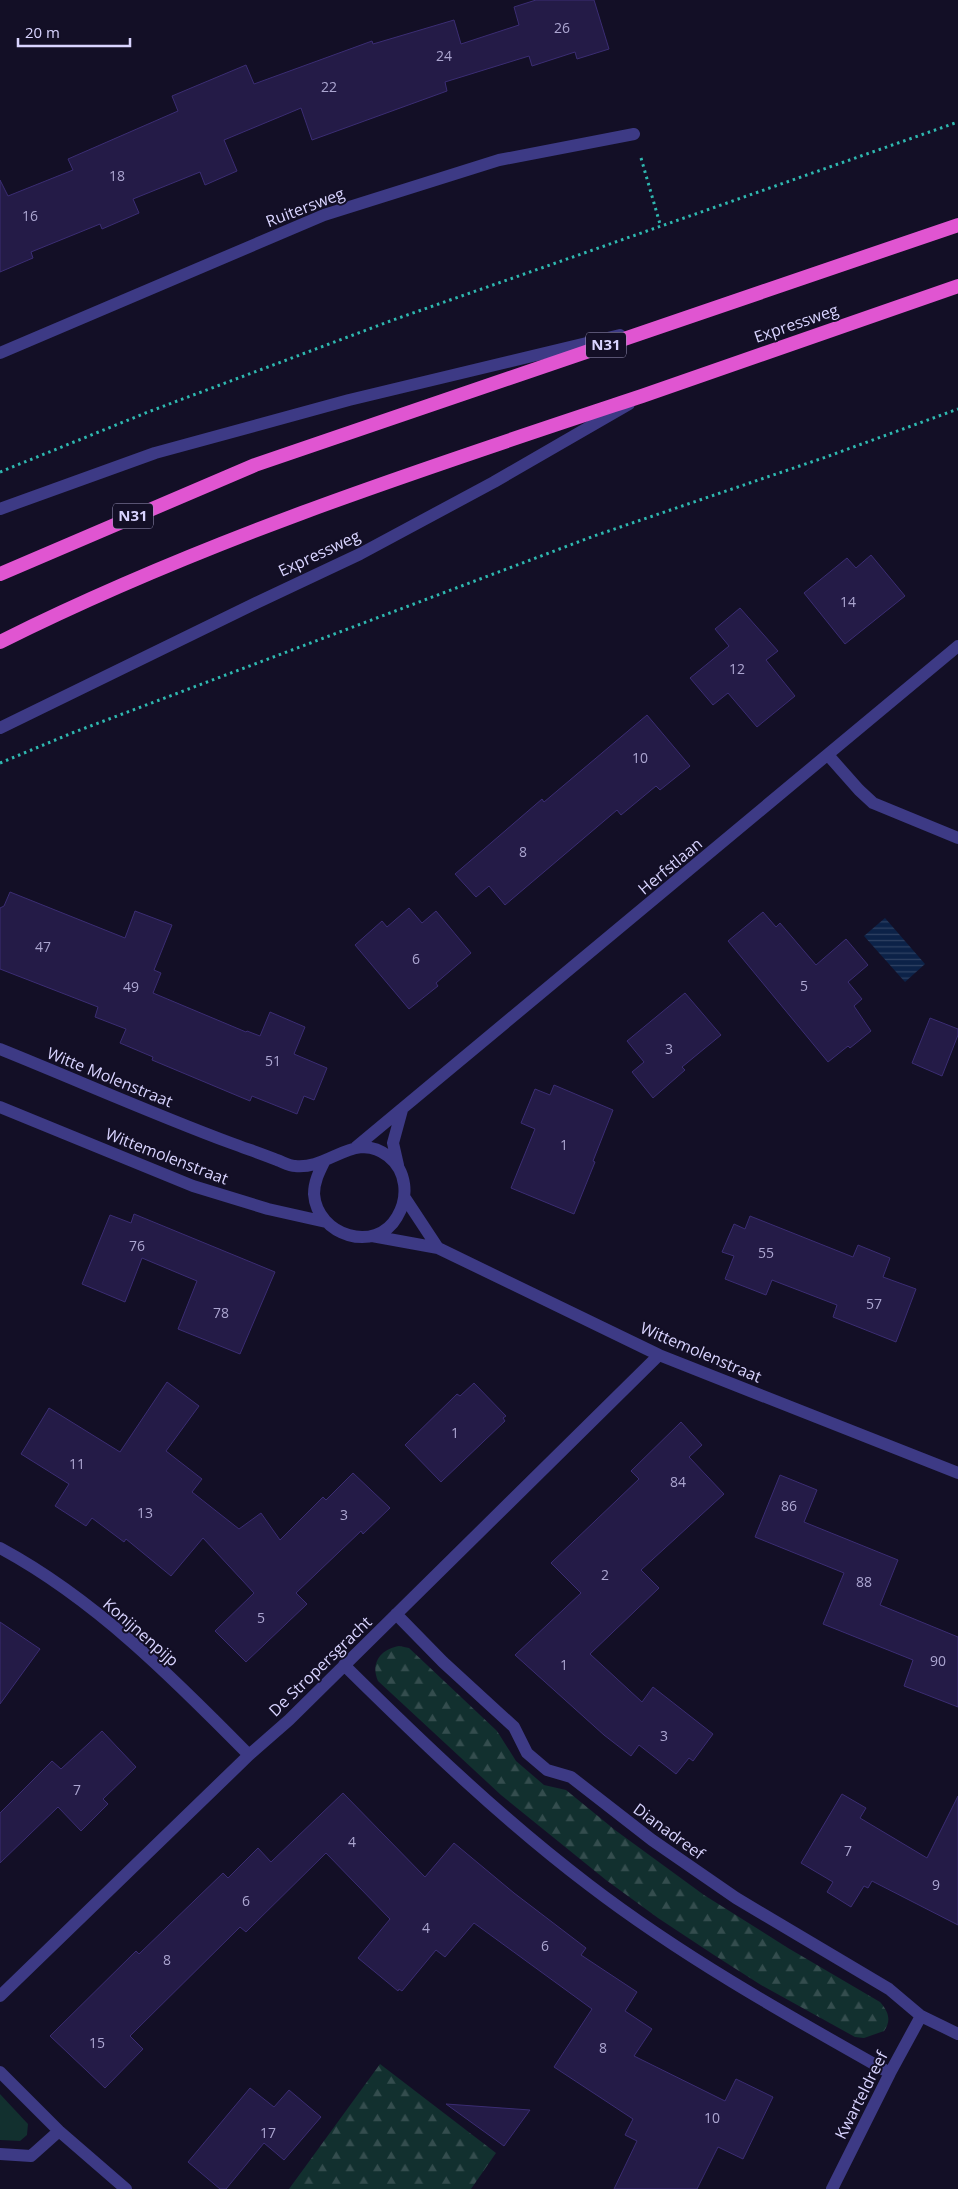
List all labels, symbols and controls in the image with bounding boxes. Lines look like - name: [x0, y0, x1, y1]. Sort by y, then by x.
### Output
- scale bar: [18, 15, 130, 47]
- house number: 26: [554, 18, 570, 37]
- text: 20 m: [25, 22, 60, 42]
- house number: 24: [436, 46, 452, 65]
- house number: 22: [321, 77, 337, 96]
- house number: 18: [109, 166, 125, 185]
- street label: Ruitersweg: [262, 182, 348, 232]
- house number: 16: [22, 206, 38, 225]
- street label: Expressweg: [751, 298, 841, 348]
- road number: N31: [586, 332, 626, 358]
- road number: N31: [113, 504, 153, 528]
- street label: Expressweg: [275, 524, 364, 582]
- house number: 14: [840, 592, 856, 611]
- house number: 12: [729, 659, 745, 678]
- house number: 10: [632, 748, 648, 767]
- street label: Herfstlaan: [633, 833, 707, 899]
- house number: 8: [519, 842, 527, 861]
- house number: 47: [35, 937, 51, 956]
- house number: 6: [412, 949, 420, 968]
- house number: 5: [800, 976, 808, 995]
- house number: 49: [123, 977, 139, 996]
- house number: 3: [665, 1039, 673, 1058]
- street label: Witte Molenstraat: [44, 1042, 176, 1112]
- house number: 51: [265, 1051, 281, 1070]
- street label: Wittemolenstraat: [102, 1122, 232, 1190]
- house number: 1: [560, 1135, 568, 1154]
- house number: 76: [129, 1236, 145, 1255]
- house number: 55: [758, 1243, 774, 1262]
- house number: 57: [866, 1294, 882, 1313]
- house number: 78: [213, 1303, 229, 1322]
- street label: Wittemolenstraat: [637, 1317, 765, 1388]
- house number: 1: [451, 1423, 459, 1442]
- house number: 11: [69, 1454, 85, 1473]
- house number: 84: [670, 1472, 686, 1491]
- house number: 86: [781, 1496, 797, 1515]
- house number: 13: [137, 1503, 153, 1522]
- house number: 3: [340, 1505, 348, 1524]
- house number: 2: [601, 1565, 609, 1584]
- house number: 88: [856, 1572, 872, 1591]
- street label: Konijnenpijp: [98, 1593, 184, 1671]
- house number: 5: [257, 1608, 265, 1627]
- street label: De Stropersgracht: [264, 1611, 377, 1721]
- house number: 90: [930, 1651, 946, 1670]
- house number: 1: [560, 1655, 568, 1674]
- house number: 3: [660, 1726, 668, 1745]
- house number: 7: [73, 1780, 81, 1799]
- street label: Dianadreef: [629, 1798, 710, 1865]
- house number: 4: [348, 1832, 356, 1851]
- house number: 7: [844, 1841, 852, 1860]
- house number: 9: [932, 1875, 940, 1894]
- house number: 6: [242, 1891, 250, 1910]
- house number: 4: [422, 1918, 430, 1937]
- house number: 6: [541, 1936, 549, 1955]
- house number: 8: [163, 1950, 171, 1969]
- house number: 15: [89, 2033, 105, 2052]
- house number: 8: [599, 2038, 607, 2057]
- street label: Kwarteldreef: [829, 2046, 893, 2143]
- house number: 10: [704, 2108, 720, 2127]
- house number: 17: [260, 2123, 276, 2142]

